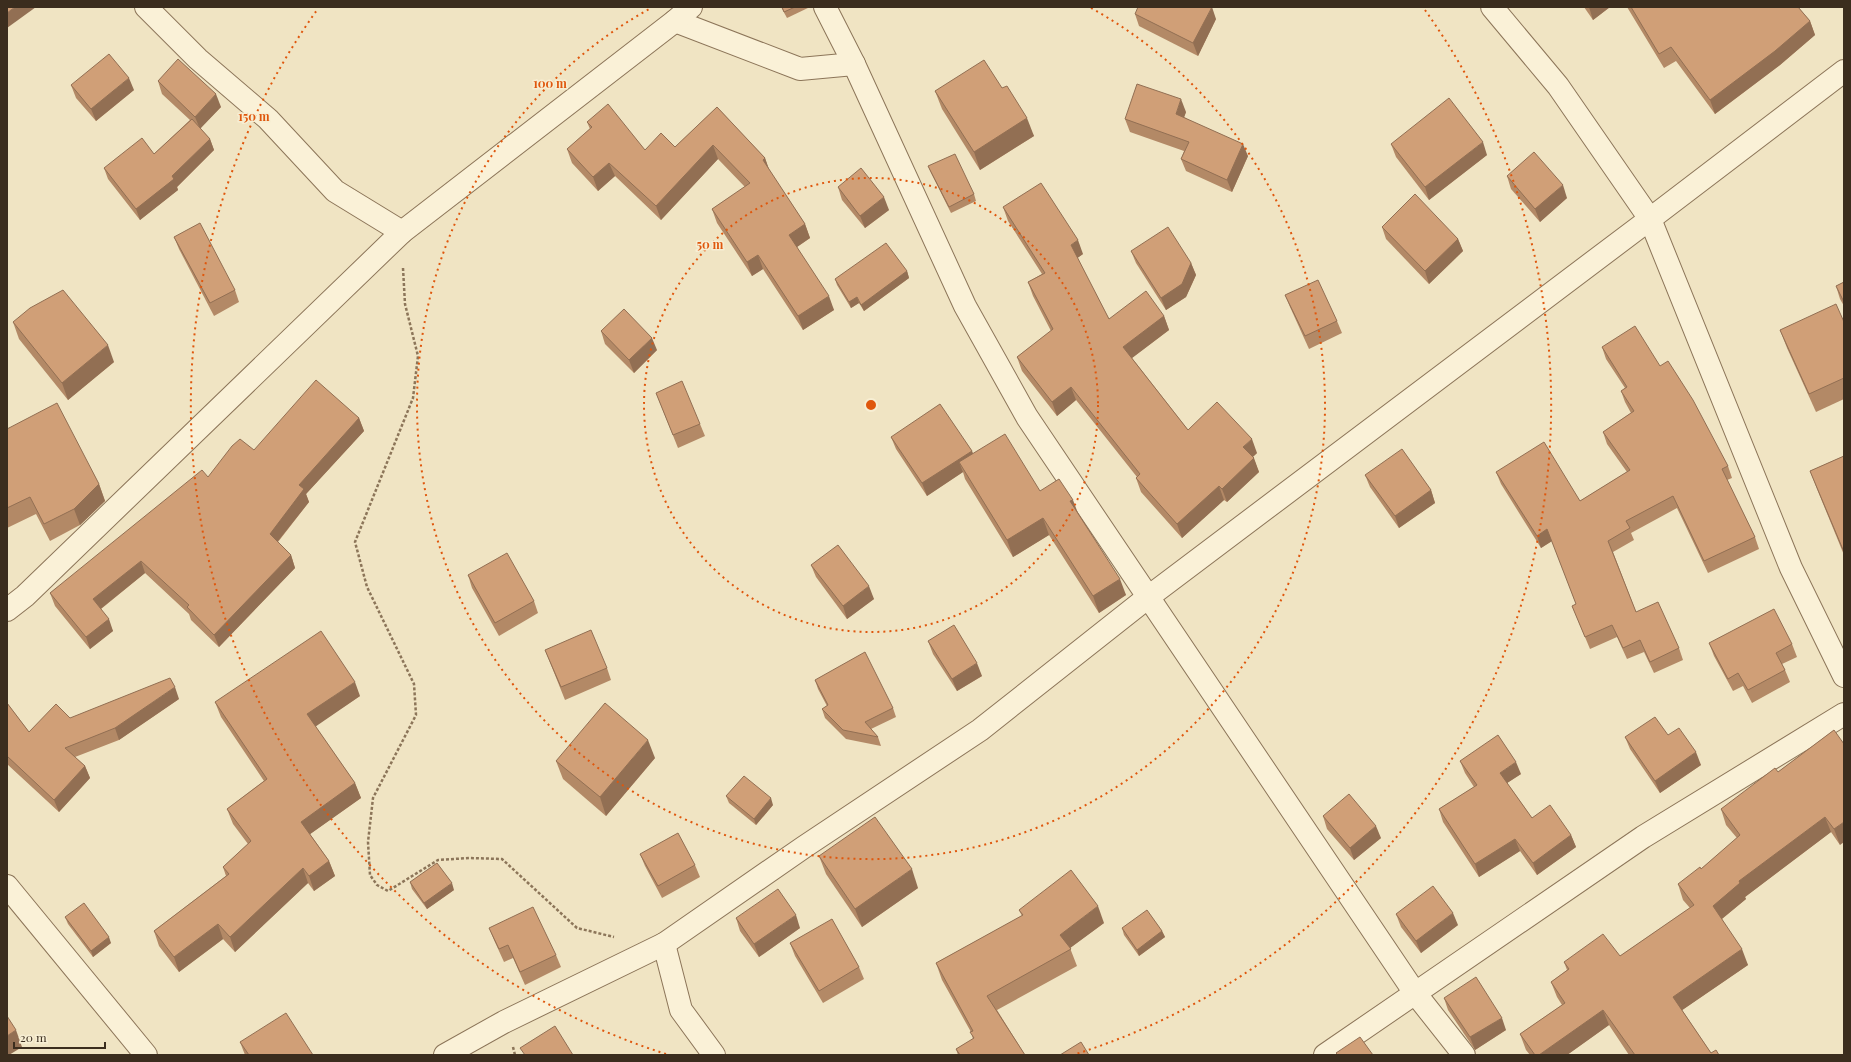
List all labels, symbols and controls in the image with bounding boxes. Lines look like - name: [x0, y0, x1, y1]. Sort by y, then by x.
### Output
- text: 100 m: [533, 75, 567, 91]
- text: 150 m: [238, 108, 270, 124]
- text: 50 m: [697, 236, 724, 252]
- centre of rings: [864, 398, 878, 412]
- scale bar: [14, 1024, 105, 1050]
- text: 20 m: [20, 1029, 47, 1045]

